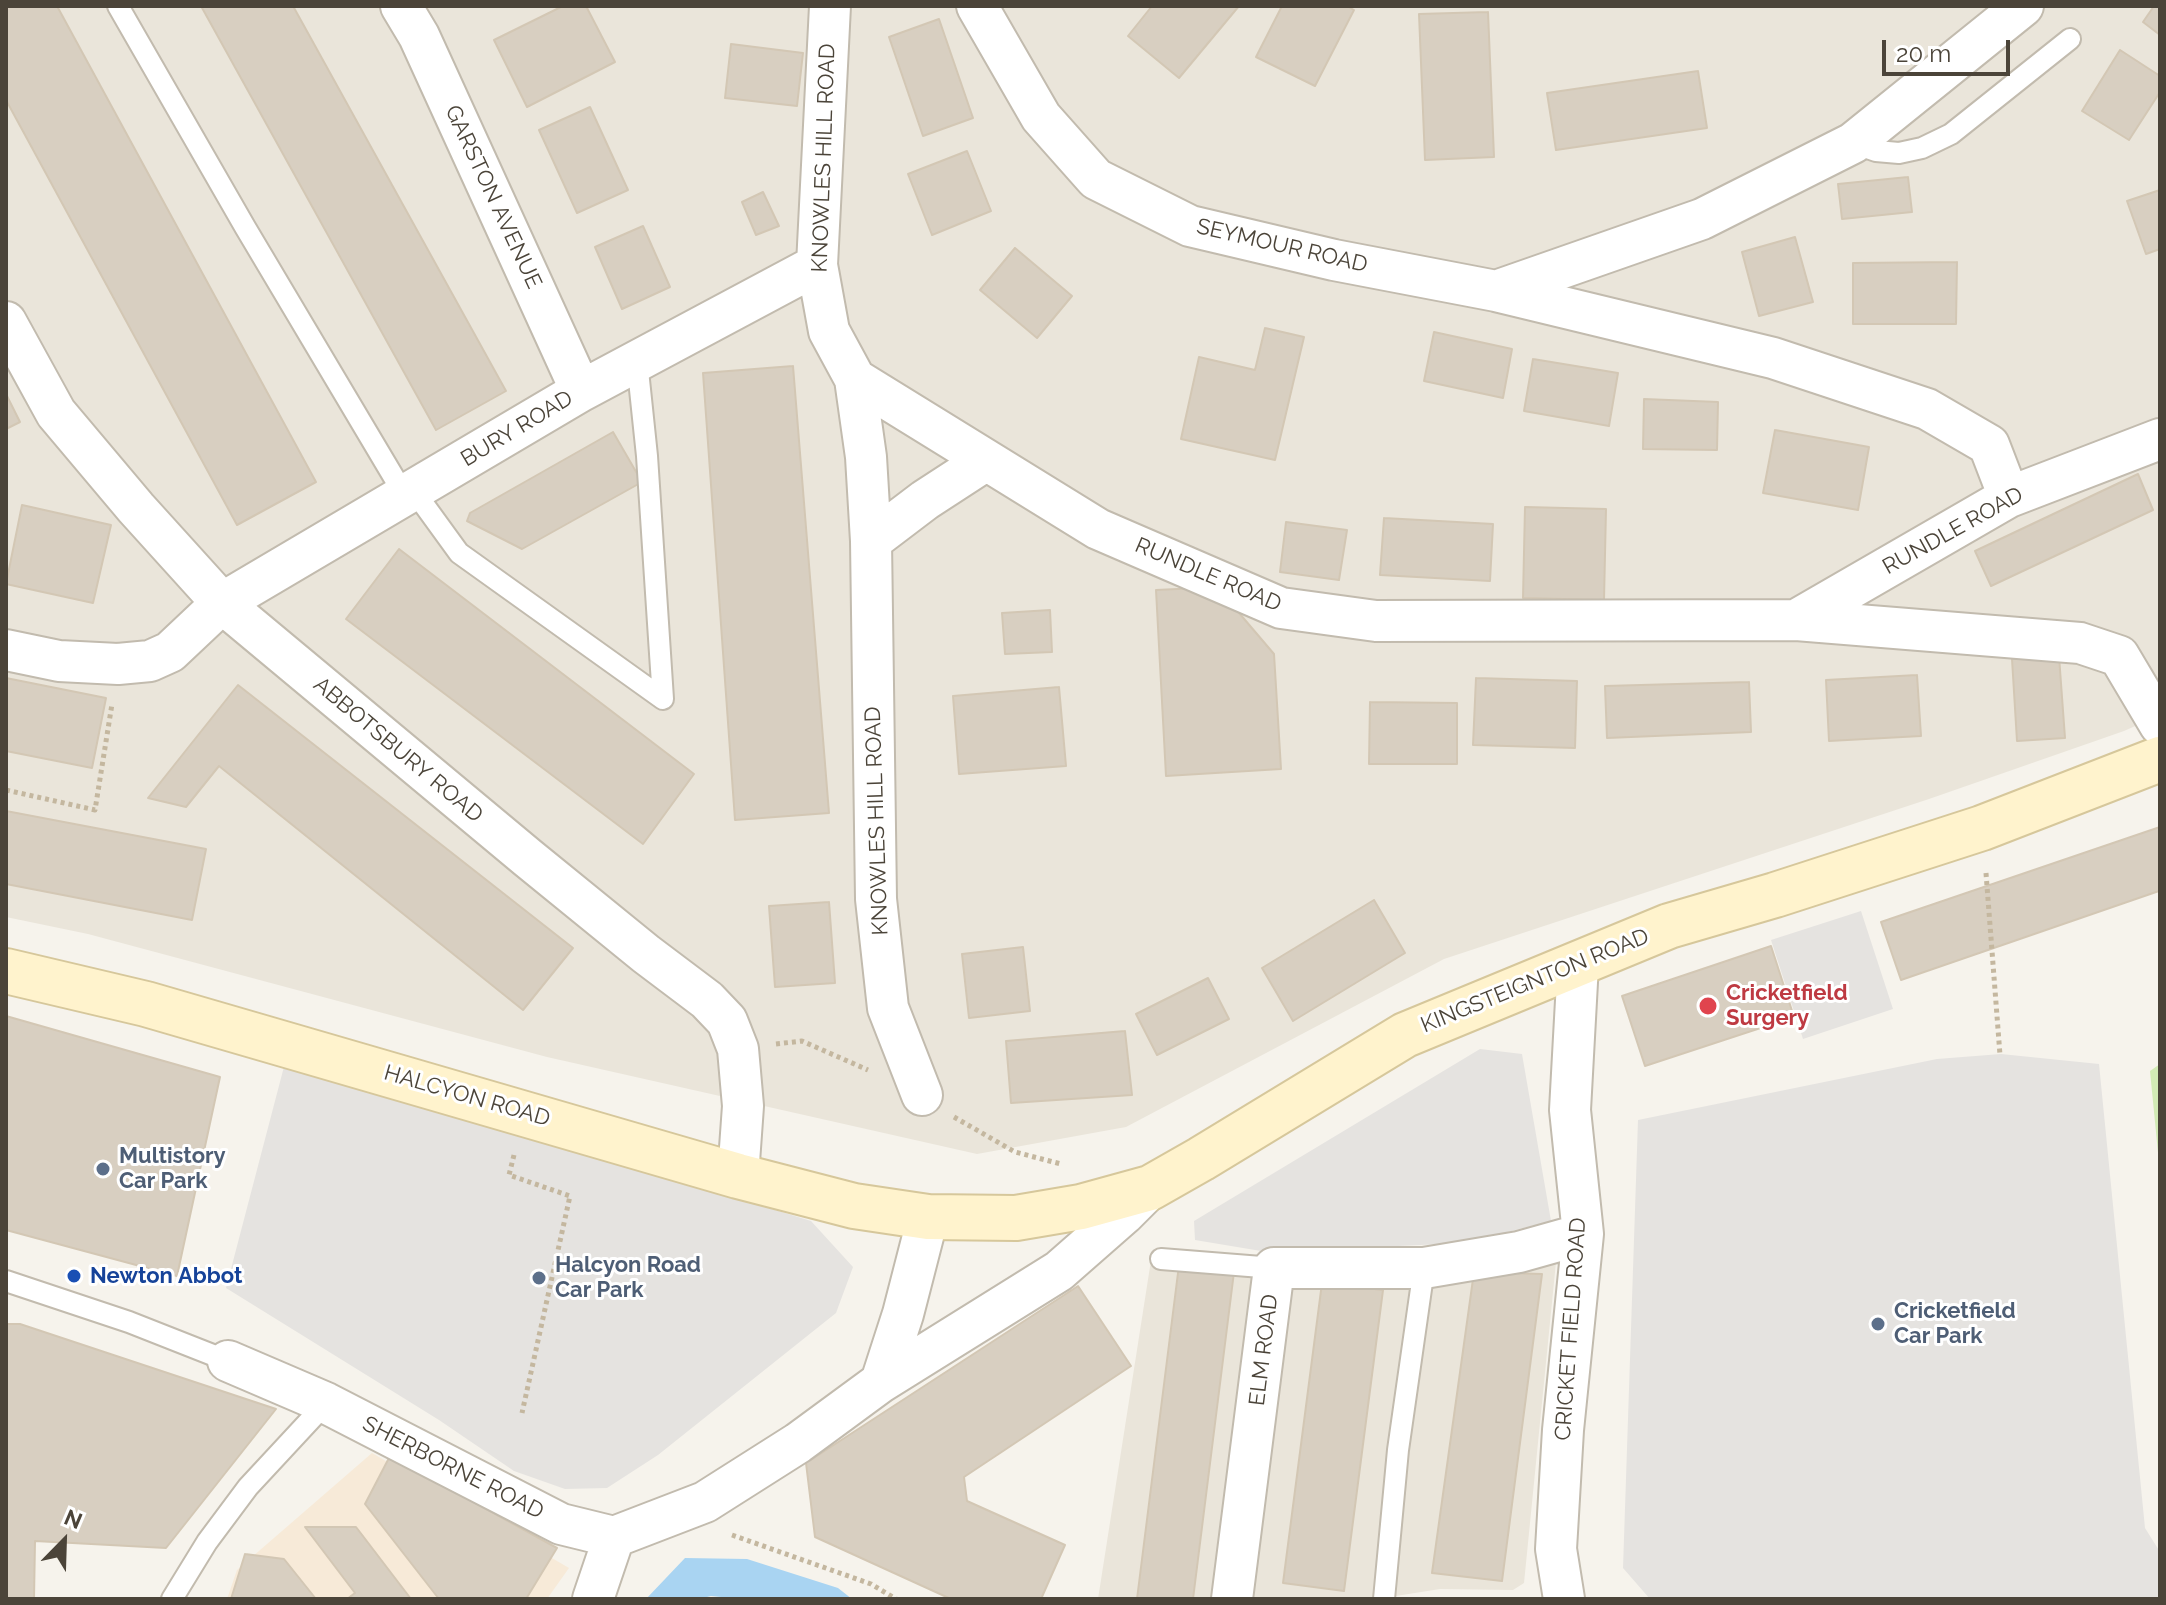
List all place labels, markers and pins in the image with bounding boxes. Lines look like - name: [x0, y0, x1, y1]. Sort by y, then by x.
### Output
- place label: Cricketfield Surgery: [1726, 980, 1848, 1032]
- marker: Cricketfield Surgery: [1697, 995, 1719, 1017]
- place label: Multistory Car Park: [119, 1143, 226, 1194]
- marker: Multistory Car Park: [94, 1160, 112, 1178]
- place label: Halcyon Road Car Park: [555, 1252, 701, 1304]
- place label: Newton Abbot: [90, 1263, 242, 1289]
- marker: Newton Abbot: [65, 1267, 83, 1285]
- marker: Halcyon Road Car Park: [530, 1269, 548, 1287]
- place label: Cricketfield Car Park: [1894, 1298, 2016, 1350]
- marker: Cricketfield Car Park: [1869, 1315, 1887, 1333]

